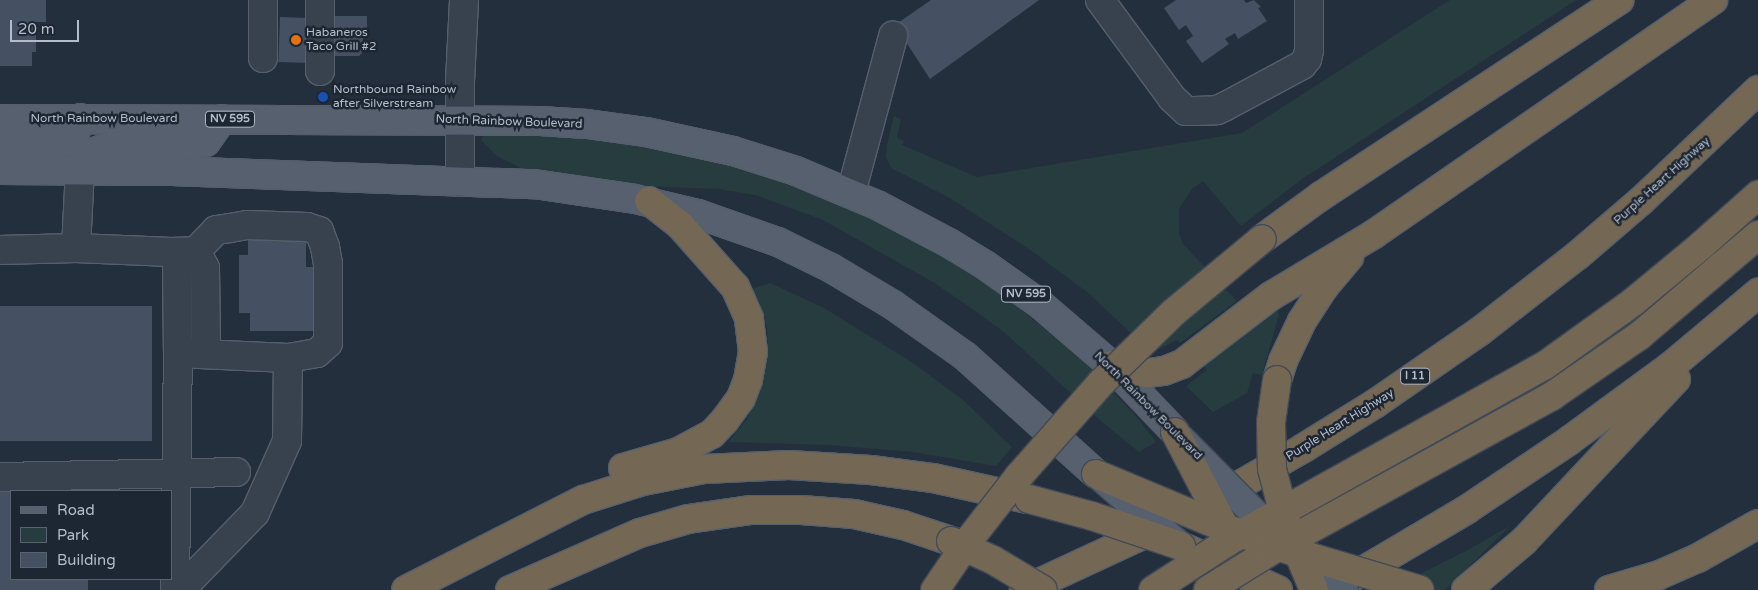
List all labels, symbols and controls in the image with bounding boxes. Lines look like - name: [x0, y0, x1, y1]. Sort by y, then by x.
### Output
- scale bar: [12, 10, 81, 42]
- text: 20 m: [18, 20, 55, 38]
- place label: Habaneros Taco Grill #2: [306, 26, 376, 54]
- marker: Habaneros Taco Grill #2: [290, 34, 302, 46]
- place label: Northbound Rainbow after Silverstream: [333, 83, 456, 111]
- marker: Northbound Rainbow after Silverstream: [317, 91, 329, 103]
- road number: NV 595: [204, 110, 256, 128]
- street label: North Rainbow Boulevard: [31, 112, 177, 126]
- street label: North Rainbow Boulevard: [435, 112, 583, 132]
- street label: Purple Heart Highway: [1611, 134, 1713, 228]
- road number: NV 595: [1000, 286, 1052, 302]
- street label: North Rainbow Boulevard: [1091, 349, 1205, 463]
- road number: I 11: [1400, 368, 1430, 384]
- street label: Purple Heart Highway: [1283, 386, 1397, 464]
- legend: [10, 490, 172, 580]
- text: Road: [57, 501, 95, 519]
- text: Park: [57, 526, 89, 544]
- text: Building: [57, 551, 116, 569]

